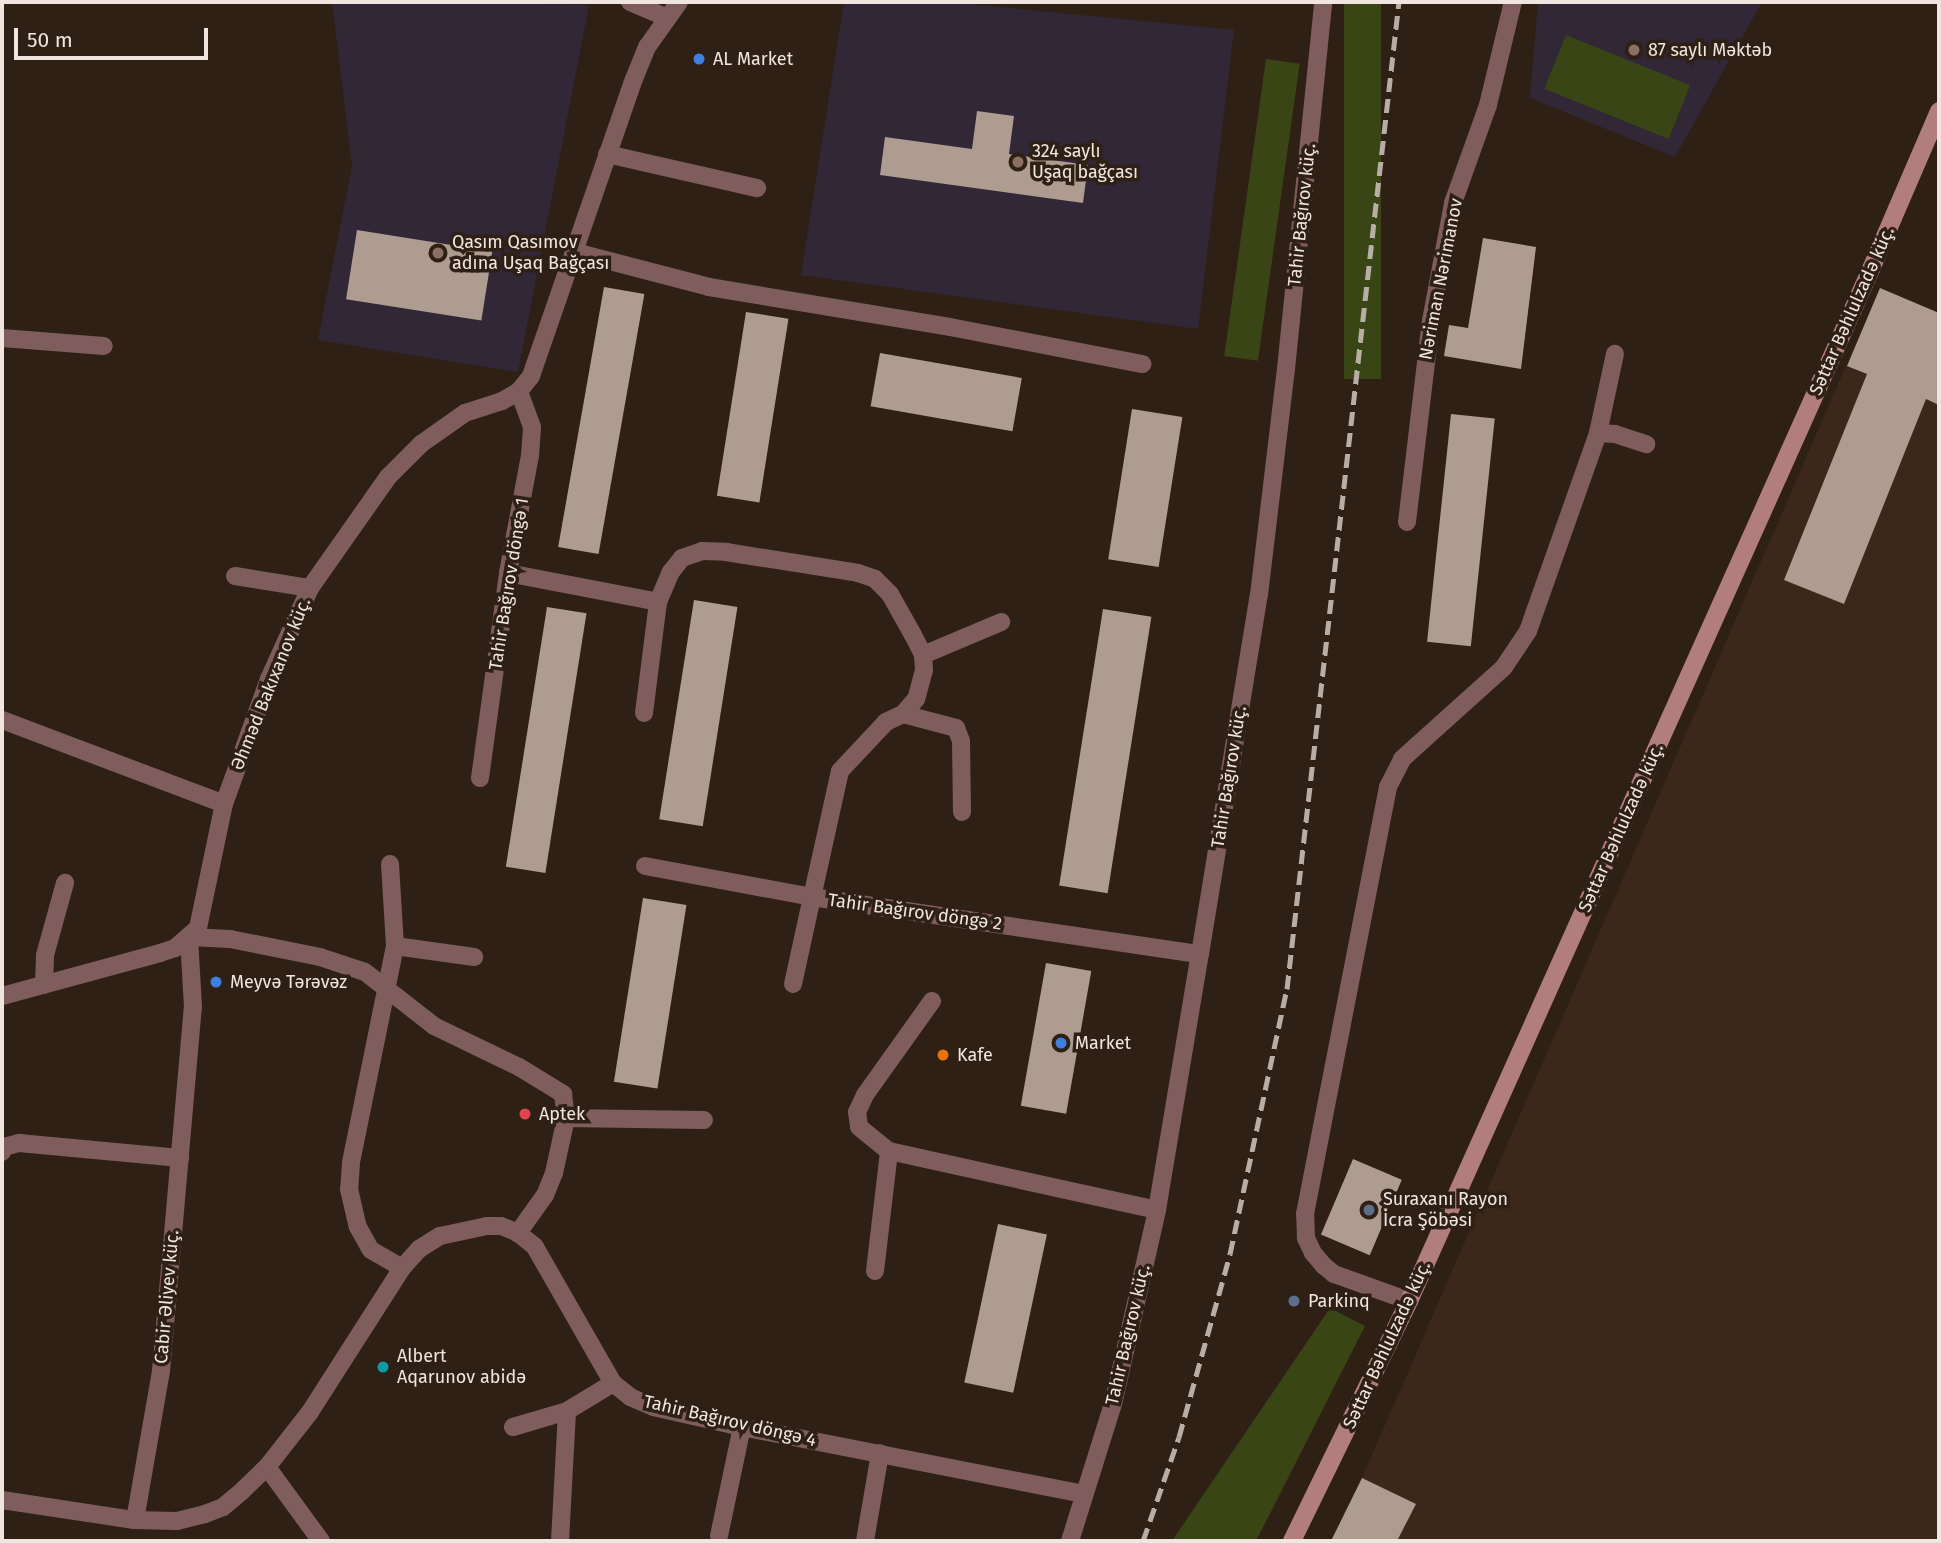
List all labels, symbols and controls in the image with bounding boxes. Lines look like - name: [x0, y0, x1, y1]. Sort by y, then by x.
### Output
- scale bar: [18, 14, 212, 58]
- text: 50 m: [27, 27, 73, 53]
- place label: 87 saylı Məktəb: [1648, 39, 1772, 61]
- marker: 87 saylı Məktəb: [1626, 42, 1642, 58]
- place label: AL Market: [713, 48, 793, 70]
- marker: AL Market: [691, 51, 707, 67]
- place label: 324 saylı Uşaq bağçası: [1032, 141, 1138, 184]
- street label: Tahir Bağırov küç.: [1284, 142, 1320, 288]
- marker: 324 saylı Uşaq bağçası: [1010, 154, 1026, 170]
- street label: Nəriman Nərimanov: [1415, 196, 1467, 362]
- street label: Səttar Bəhlulzadə küç.: [1805, 223, 1899, 399]
- place label: Qasım Qasımov adına Uşaq Bağçası: [452, 232, 609, 274]
- marker: Qasım Qasımov adına Uşaq Bağçası: [430, 245, 446, 261]
- street label: Tahir Bağırov döngə 1: [485, 496, 533, 672]
- street label: Əhməd Bakıxanov küç.: [227, 595, 315, 773]
- street label: Tahir Bağırov küç.: [1207, 704, 1251, 850]
- street label: Səttar Bəhlulzadə küç.: [1574, 740, 1668, 916]
- street label: Tahir Bağırov döngə 2: [827, 889, 1003, 935]
- place label: Meyvə Tərəvəz: [230, 971, 347, 993]
- marker: Meyvə Tərəvəz: [208, 974, 224, 990]
- place label: Market: [1075, 1032, 1131, 1054]
- marker: Market: [1053, 1035, 1069, 1051]
- place label: Kafe: [957, 1044, 993, 1066]
- marker: Kafe: [935, 1047, 951, 1063]
- place label: Aptek: [539, 1103, 585, 1125]
- marker: Aptek: [517, 1106, 533, 1122]
- place label: Suraxanı Rayon İcra Şöbəsi: [1383, 1189, 1508, 1232]
- marker: Suraxanı Rayon İcra Şöbəsi: [1361, 1202, 1377, 1218]
- street label: Cabir Əliyev küç.: [150, 1229, 184, 1365]
- street label: Səttar Bəhlulzadə küç.: [1339, 1258, 1435, 1432]
- street label: Tahir Bağırov küç.: [1101, 1263, 1155, 1407]
- place label: Parkinq: [1308, 1290, 1370, 1312]
- marker: Parkinq: [1286, 1293, 1302, 1309]
- place label: Albert Aqarunov abidə: [397, 1346, 526, 1388]
- marker: Albert Aqarunov abidə: [375, 1359, 391, 1375]
- street label: Tahir Bağırov döngə 4: [642, 1391, 818, 1451]

